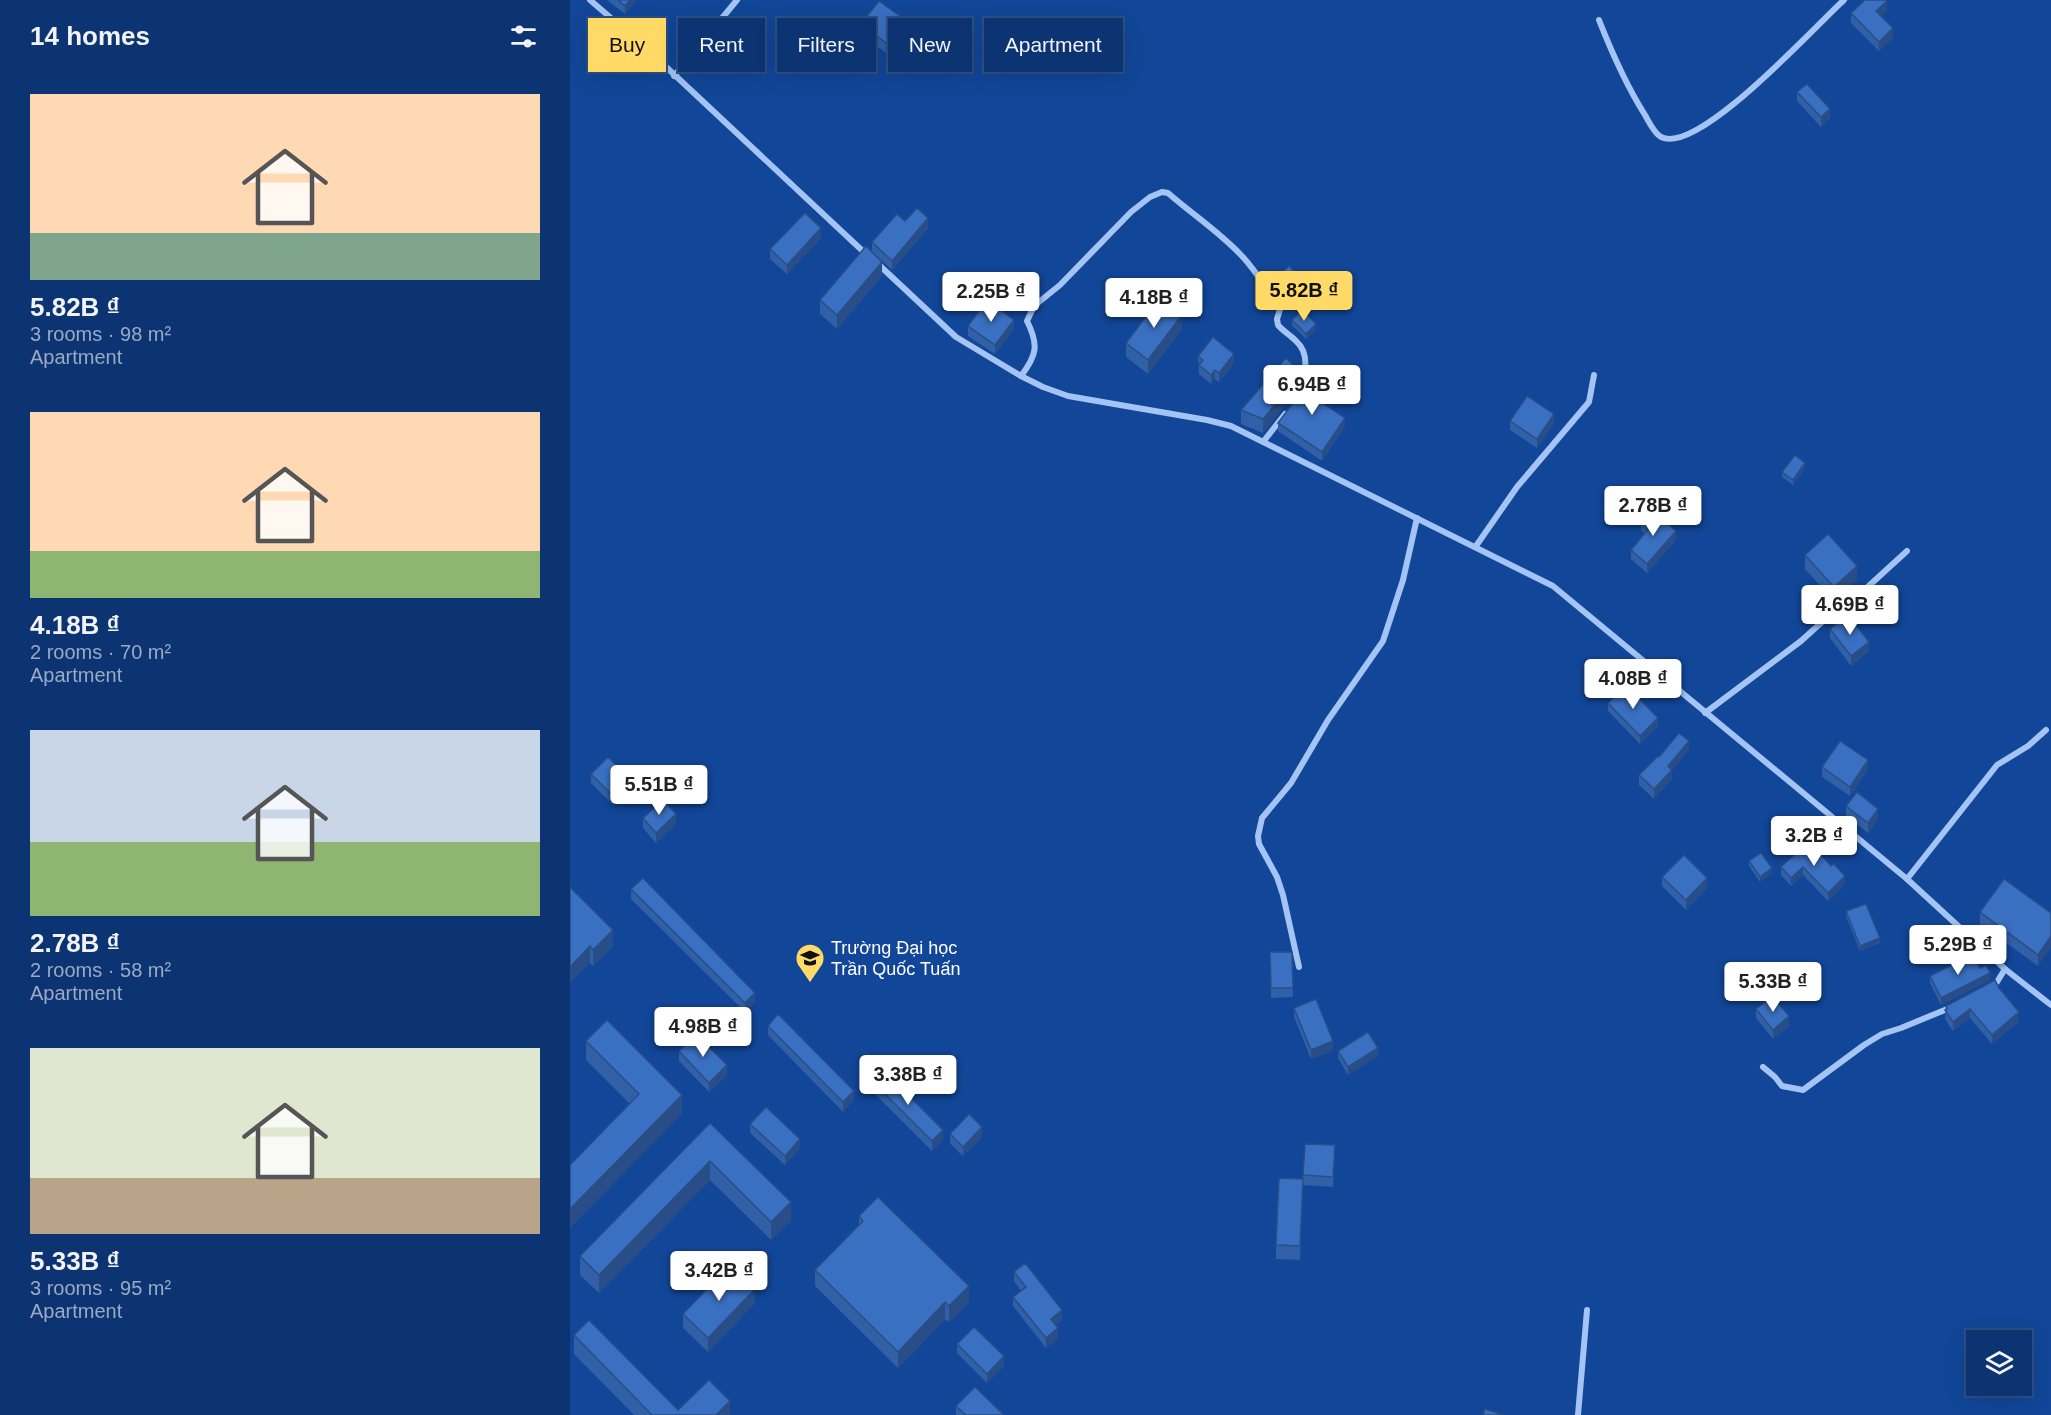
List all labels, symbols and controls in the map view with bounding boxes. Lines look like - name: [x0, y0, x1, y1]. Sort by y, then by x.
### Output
- chip: Buy: [588, 18, 666, 72]
- chip: Rent: [678, 18, 765, 72]
- chip: Filters: [777, 18, 876, 72]
- chip: New: [888, 18, 972, 72]
- chip: Apartment: [984, 18, 1123, 72]
- icon: filters: [507, 20, 540, 53]
- text: 14 homes: [30, 21, 150, 51]
- icon: home: [231, 133, 339, 241]
- pin: 5.82B ₫: [1249, 271, 1359, 322]
- pin: 2.25B ₫: [936, 272, 1046, 323]
- pin: 4.18B ₫: [1099, 278, 1209, 329]
- text: 5.82B ₫: [1269, 279, 1339, 301]
- text: 2.25B ₫: [956, 280, 1026, 302]
- text: 4.18B ₫: [1119, 286, 1189, 308]
- text: 5.82B ₫: [30, 292, 120, 322]
- text: 3 rooms · 98 m²: [30, 323, 171, 345]
- text: Apartment: [30, 346, 122, 368]
- pin: 6.94B ₫: [1257, 365, 1367, 416]
- text: 6.94B ₫: [1277, 373, 1347, 395]
- icon: home: [231, 451, 339, 559]
- pin: 2.78B ₫: [1598, 486, 1708, 537]
- text: 2.78B ₫: [1618, 494, 1688, 516]
- pin: 4.69B ₫: [1795, 585, 1905, 636]
- text: 4.69B ₫: [1815, 593, 1885, 615]
- text: 4.18B ₫: [30, 610, 120, 640]
- text: 2 rooms · 70 m²: [30, 641, 171, 663]
- pin: 4.08B ₫: [1578, 659, 1688, 710]
- text: Apartment: [30, 664, 122, 686]
- text: 4.08B ₫: [1598, 667, 1668, 689]
- pin: 5.51B ₫: [604, 765, 714, 816]
- icon: home: [231, 769, 339, 877]
- text: 5.51B ₫: [624, 773, 694, 795]
- pin: 3.2B ₫: [1765, 816, 1863, 867]
- text: 3.2B ₫: [1785, 824, 1843, 846]
- pin: 5.29B ₫: [1903, 925, 2013, 976]
- text: 2.78B ₫: [30, 928, 120, 958]
- text: 5.29B ₫: [1923, 933, 1993, 955]
- place label: Trường Đại học Trần Quốc Tuấn: [831, 938, 960, 979]
- school or university icon: Trường Đại học Trần Quốc Tuấn: [794, 942, 826, 984]
- text: 2 rooms · 58 m²: [30, 959, 171, 981]
- pin: 5.33B ₫: [1718, 962, 1828, 1013]
- text: 5.33B ₫: [1738, 970, 1808, 992]
- text: Apartment: [30, 982, 122, 1004]
- pin: 4.98B ₫: [648, 1007, 758, 1058]
- text: 4.98B ₫: [668, 1015, 738, 1037]
- pin: 3.38B ₫: [853, 1055, 963, 1106]
- text: 3.38B ₫: [873, 1063, 943, 1085]
- icon: home: [231, 1087, 339, 1195]
- text: 5.33B ₫: [30, 1246, 120, 1276]
- pin: 3.42B ₫: [664, 1251, 774, 1302]
- text: 3.42B ₫: [684, 1259, 754, 1281]
- text: 3 rooms · 95 m²: [30, 1277, 171, 1299]
- text: Apartment: [30, 1300, 122, 1322]
- map controls: [1966, 1330, 2032, 1396]
- button: layers: [1966, 1330, 2032, 1396]

